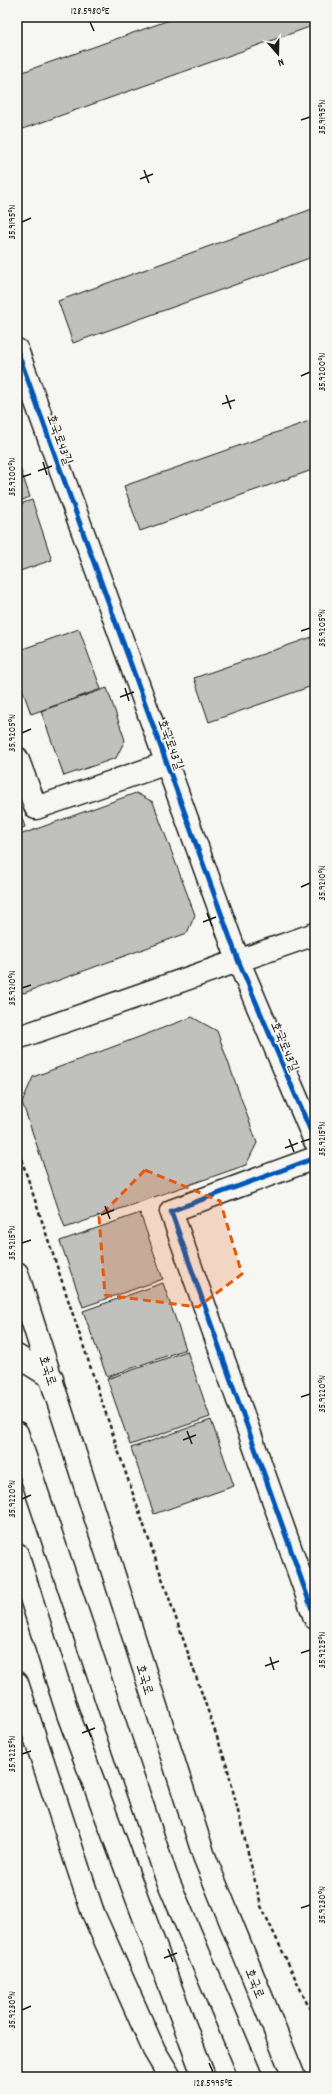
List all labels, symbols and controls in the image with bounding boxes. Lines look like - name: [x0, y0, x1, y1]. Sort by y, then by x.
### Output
- text: 128.5980°E: [71, 5, 110, 19]
- north arrow: [258, 34, 298, 74]
- text: N: [275, 53, 286, 70]
- text: 35.9195°N: [316, 100, 330, 134]
- text: 35.9195°N: [6, 205, 20, 239]
- text: 35.9200°N: [316, 353, 330, 391]
- street label: 호국로43길: [41, 412, 77, 468]
- text: 35.9200°N: [6, 458, 20, 496]
- text: 35.9205°N: [316, 609, 330, 647]
- text: 35.9205°N: [6, 714, 20, 752]
- street label: 호국로43길: [152, 717, 188, 773]
- text: 35.9210°N: [316, 865, 330, 901]
- text: 35.9210°N: [6, 970, 20, 1006]
- street label: 호국로43길: [265, 1019, 303, 1075]
- text: 35.9215°N: [316, 1122, 330, 1156]
- text: 35.9215°N: [6, 1226, 20, 1260]
- street label: 호국로: [33, 1353, 61, 1389]
- text: 35.9220°N: [316, 1375, 330, 1413]
- text: 35.9220°N: [6, 1480, 20, 1518]
- text: 35.9225°N: [316, 1632, 330, 1668]
- street label: 호국로: [130, 1662, 157, 1698]
- text: 35.9225°N: [6, 1736, 20, 1772]
- text: 35.9230°N: [316, 1886, 330, 1924]
- street label: 호국로: [239, 1966, 268, 2002]
- text: 35.9230°N: [6, 1991, 20, 2029]
- text: 128.5995°E: [194, 2077, 233, 2091]

